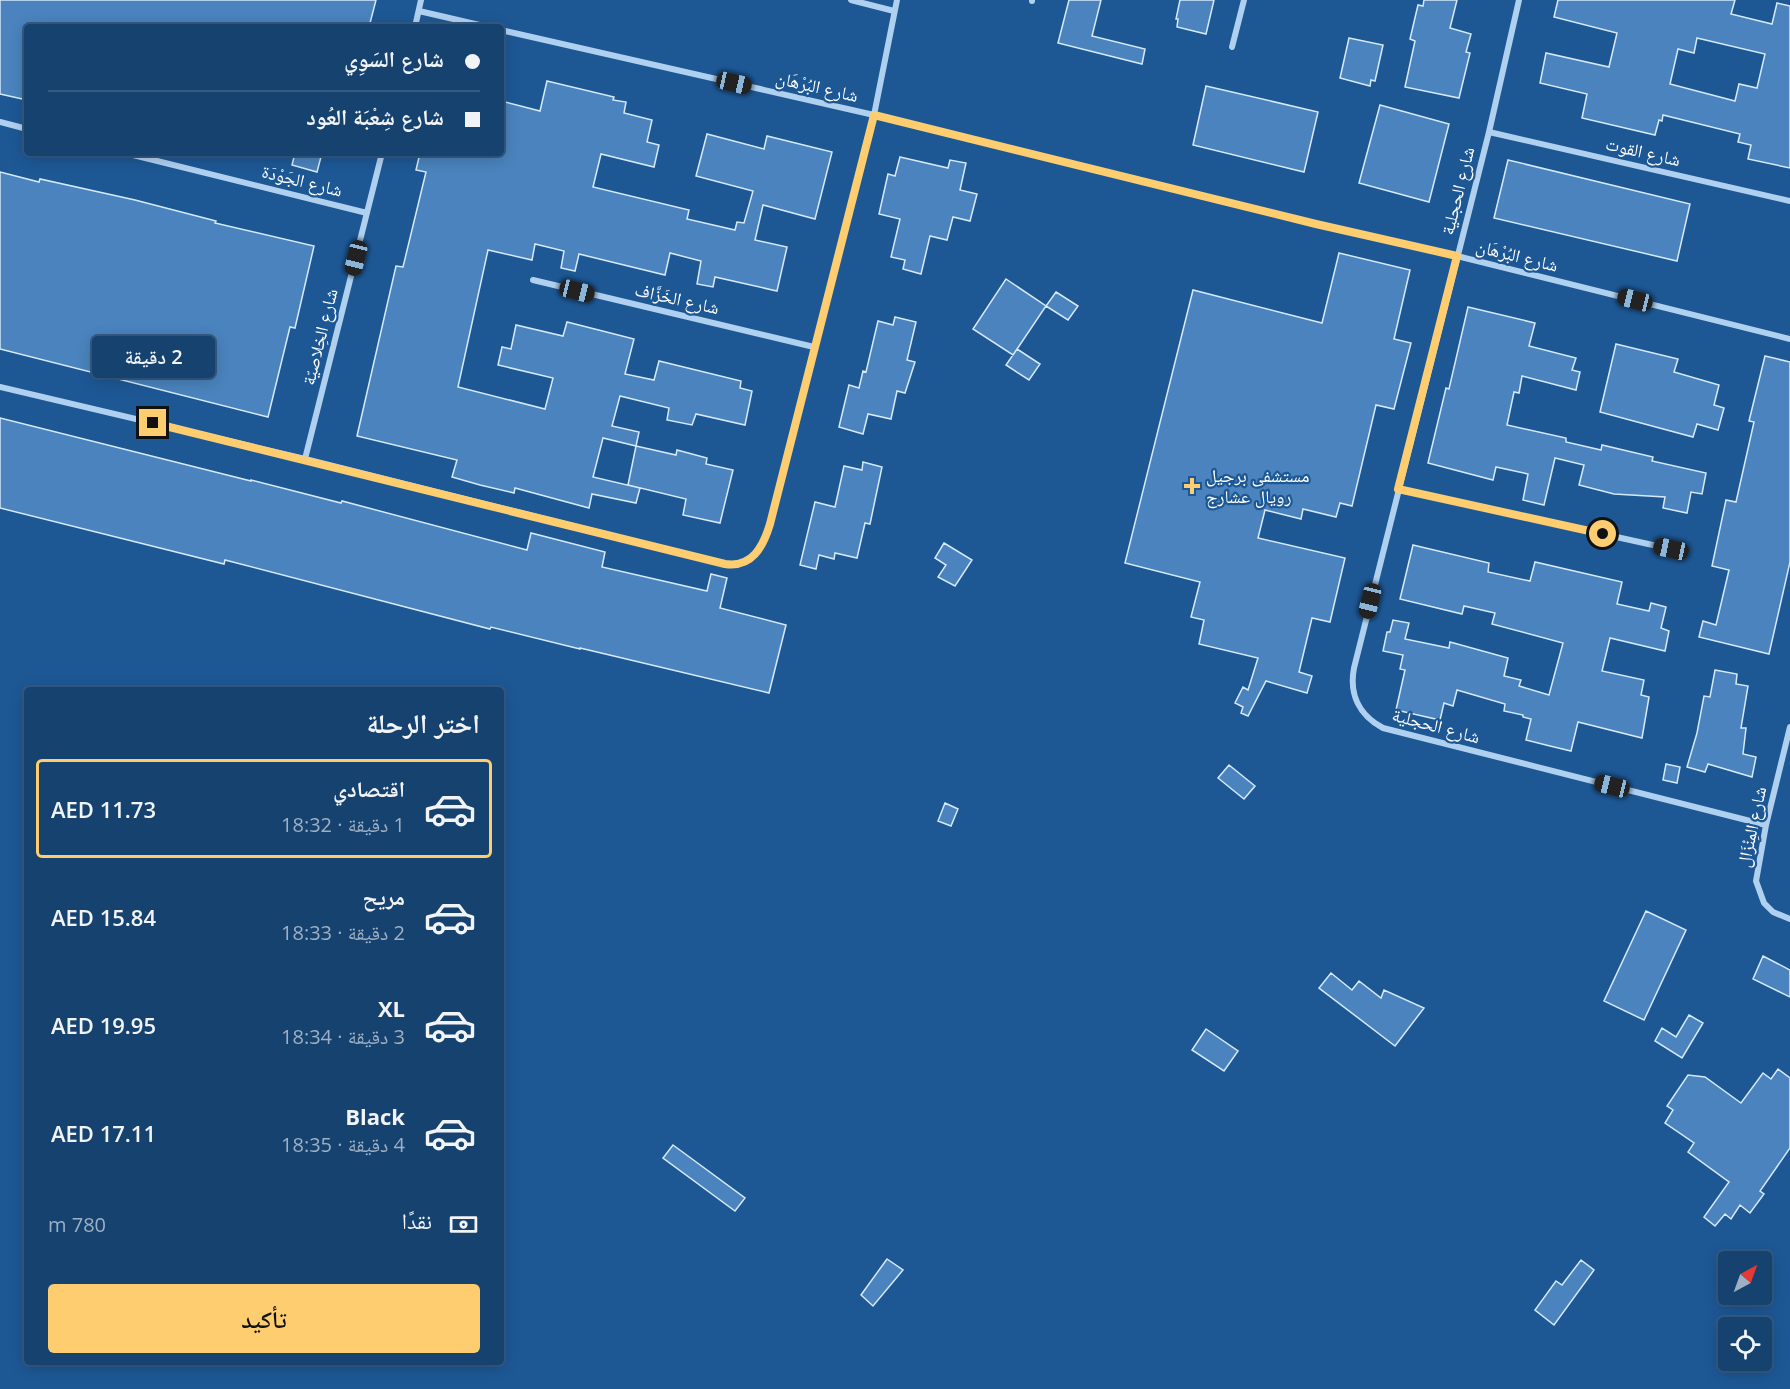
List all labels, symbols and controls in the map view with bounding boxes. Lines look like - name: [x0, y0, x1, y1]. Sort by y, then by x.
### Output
- text: شارع السَوِي: [344, 43, 444, 73]
- street label: شارع البُرْهَان: [774, 65, 861, 107]
- car: [714, 70, 754, 96]
- text: شارع شِعْبَة العُود: [306, 101, 444, 131]
- street label: شارع القوت: [1603, 131, 1683, 171]
- street label: شارع الحجلية: [1434, 144, 1480, 237]
- street label: شارع الجَوْدَة: [259, 158, 345, 202]
- street label: شارع البُرْهَان: [1474, 233, 1561, 277]
- car: [343, 238, 369, 278]
- street label: شارع الخَزَّاف: [633, 277, 722, 319]
- car: [557, 278, 597, 304]
- street label: شارع الخِلاصيّة: [295, 286, 343, 388]
- car: [1615, 287, 1655, 313]
- callout: 2 دقيقة: [92, 336, 214, 378]
- text: 2 دقيقة: [124, 343, 183, 370]
- route end: [139, 409, 166, 436]
- place label: مستشفى برجيل رويال عشارج: [1206, 463, 1309, 509]
- marker: مستشفى برجيل رويال عشارج: [1183, 477, 1201, 495]
- route start: [1589, 520, 1616, 547]
- car: [1652, 536, 1690, 562]
- car: [1357, 581, 1383, 621]
- street label: شارع الحجلية: [1390, 702, 1483, 748]
- text: اختر الرحلة: [366, 704, 480, 741]
- text: اقتصادي: [333, 773, 405, 803]
- car: [1592, 773, 1632, 799]
- icon: car: [423, 782, 477, 836]
- street label: شارع المِنْزَال: [1731, 784, 1771, 869]
- text: AED 11.73: [51, 794, 156, 824]
- text: 1 دقيقة · 18:32: [281, 811, 405, 838]
- text: مريح: [362, 881, 405, 911]
- icon: car: [423, 890, 477, 944]
- text: AED 15.84: [51, 902, 156, 932]
- text: 2 دقيقة · 18:33: [281, 919, 405, 946]
- text: XL: [378, 993, 405, 1023]
- icon: car: [423, 998, 477, 1052]
- text: AED 19.95: [51, 1010, 156, 1040]
- text: 3 دقيقة · 18:34: [281, 1023, 405, 1050]
- text: Black: [345, 1101, 405, 1131]
- icon: car: [423, 1106, 477, 1160]
- text: AED 17.11: [51, 1118, 156, 1148]
- text: 4 دقيقة · 18:35: [281, 1131, 405, 1158]
- text: نقدًا: [402, 1205, 432, 1235]
- icon: cash: [447, 1208, 480, 1241]
- text: 780 m: [48, 1211, 106, 1238]
- north arrow: [1718, 1251, 1772, 1305]
- map controls: [1718, 1251, 1772, 1371]
- button: تأكيد: [48, 1284, 480, 1353]
- button: locate: [1718, 1317, 1772, 1371]

